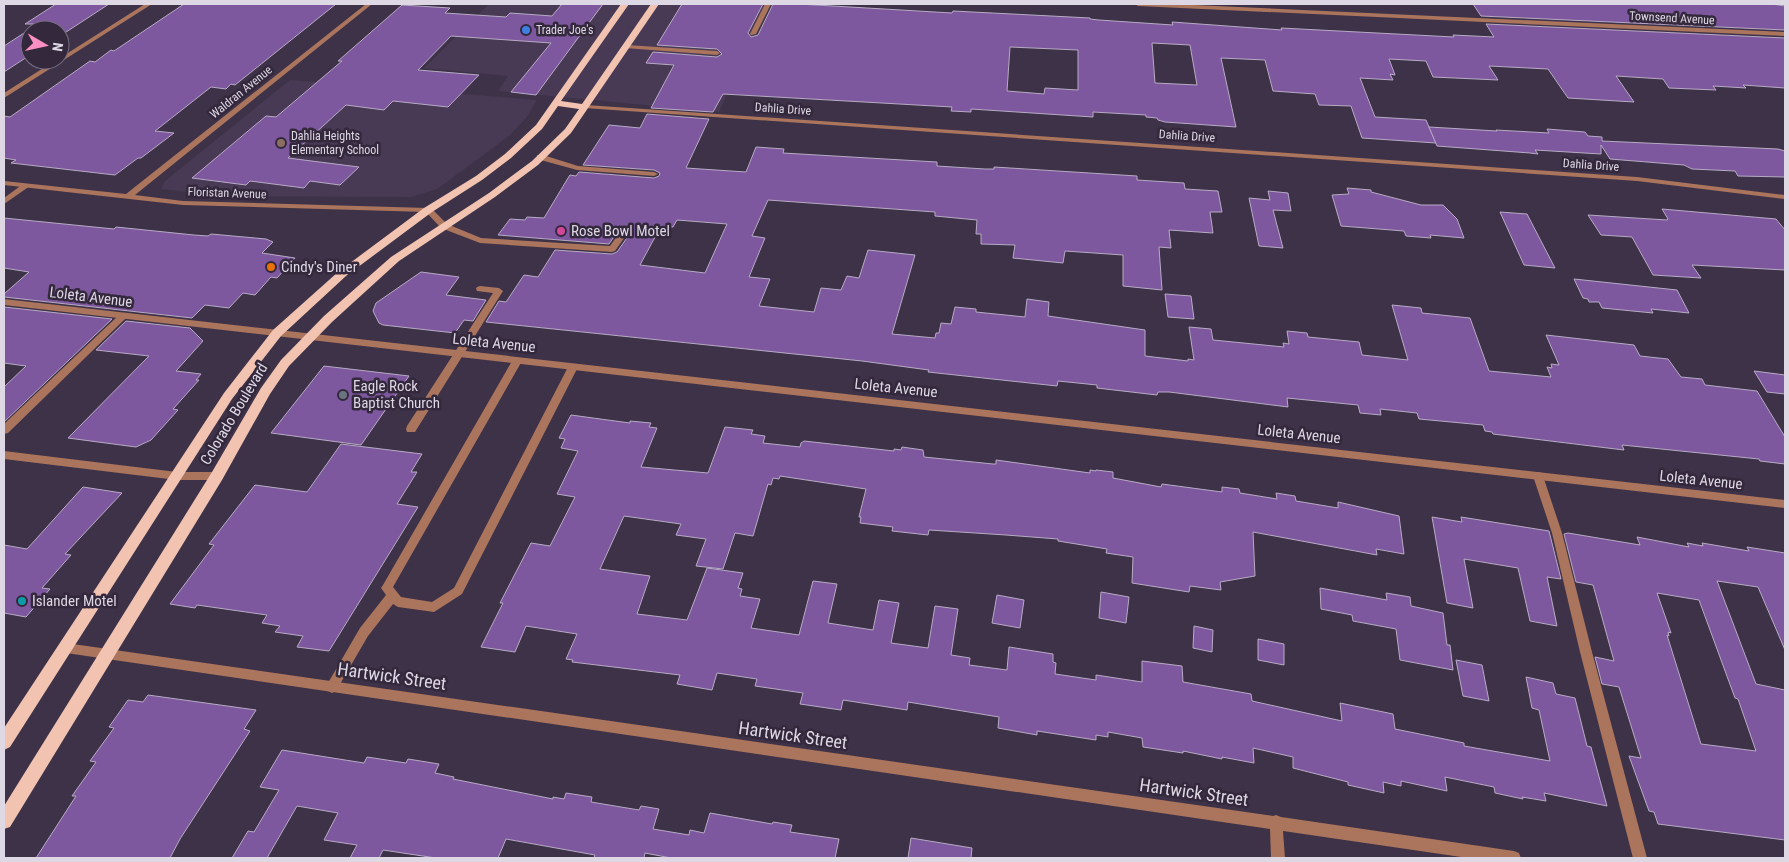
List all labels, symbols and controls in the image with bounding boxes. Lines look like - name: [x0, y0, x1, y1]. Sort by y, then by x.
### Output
- street label: Townsend Avenue: [1629, 9, 1715, 27]
- north arrow: [20, 20, 70, 70]
- place label: Trader Joe's: [536, 23, 593, 37]
- marker: Trader Joe's: [520, 24, 532, 36]
- text: N: [49, 42, 66, 53]
- street label: Waldran Avenue: [207, 63, 275, 121]
- street label: Dahlia Drive: [754, 100, 812, 118]
- street label: Dahlia Drive: [1158, 127, 1216, 145]
- place label: Dahlia Heights Elementary School: [291, 129, 379, 157]
- marker: Dahlia Heights Elementary School: [275, 137, 287, 149]
- street label: Dahlia Drive: [1562, 156, 1620, 174]
- street label: Floristan Avenue: [187, 185, 267, 201]
- place label: Rose Bowl Motel: [571, 222, 670, 240]
- marker: Rose Bowl Motel: [555, 225, 567, 237]
- place label: Cindy's Diner: [281, 258, 358, 276]
- marker: Cindy's Diner: [265, 261, 277, 273]
- street label: Loleta Avenue: [49, 283, 133, 311]
- street label: Loleta Avenue: [452, 330, 536, 356]
- street label: Colorado Boulevard: [197, 360, 271, 468]
- street label: Loleta Avenue: [854, 375, 938, 401]
- place label: Eagle Rock Baptist Church: [353, 377, 440, 412]
- marker: Eagle Rock Baptist Church: [337, 389, 349, 401]
- street label: Loleta Avenue: [1257, 421, 1341, 447]
- street label: Loleta Avenue: [1659, 467, 1743, 493]
- place label: Islander Motel: [32, 592, 117, 610]
- marker: Islander Motel: [16, 595, 28, 607]
- street label: Hartwick Street: [336, 658, 448, 694]
- street label: Hartwick Street: [737, 717, 849, 753]
- street label: Hartwick Street: [1138, 774, 1250, 810]

